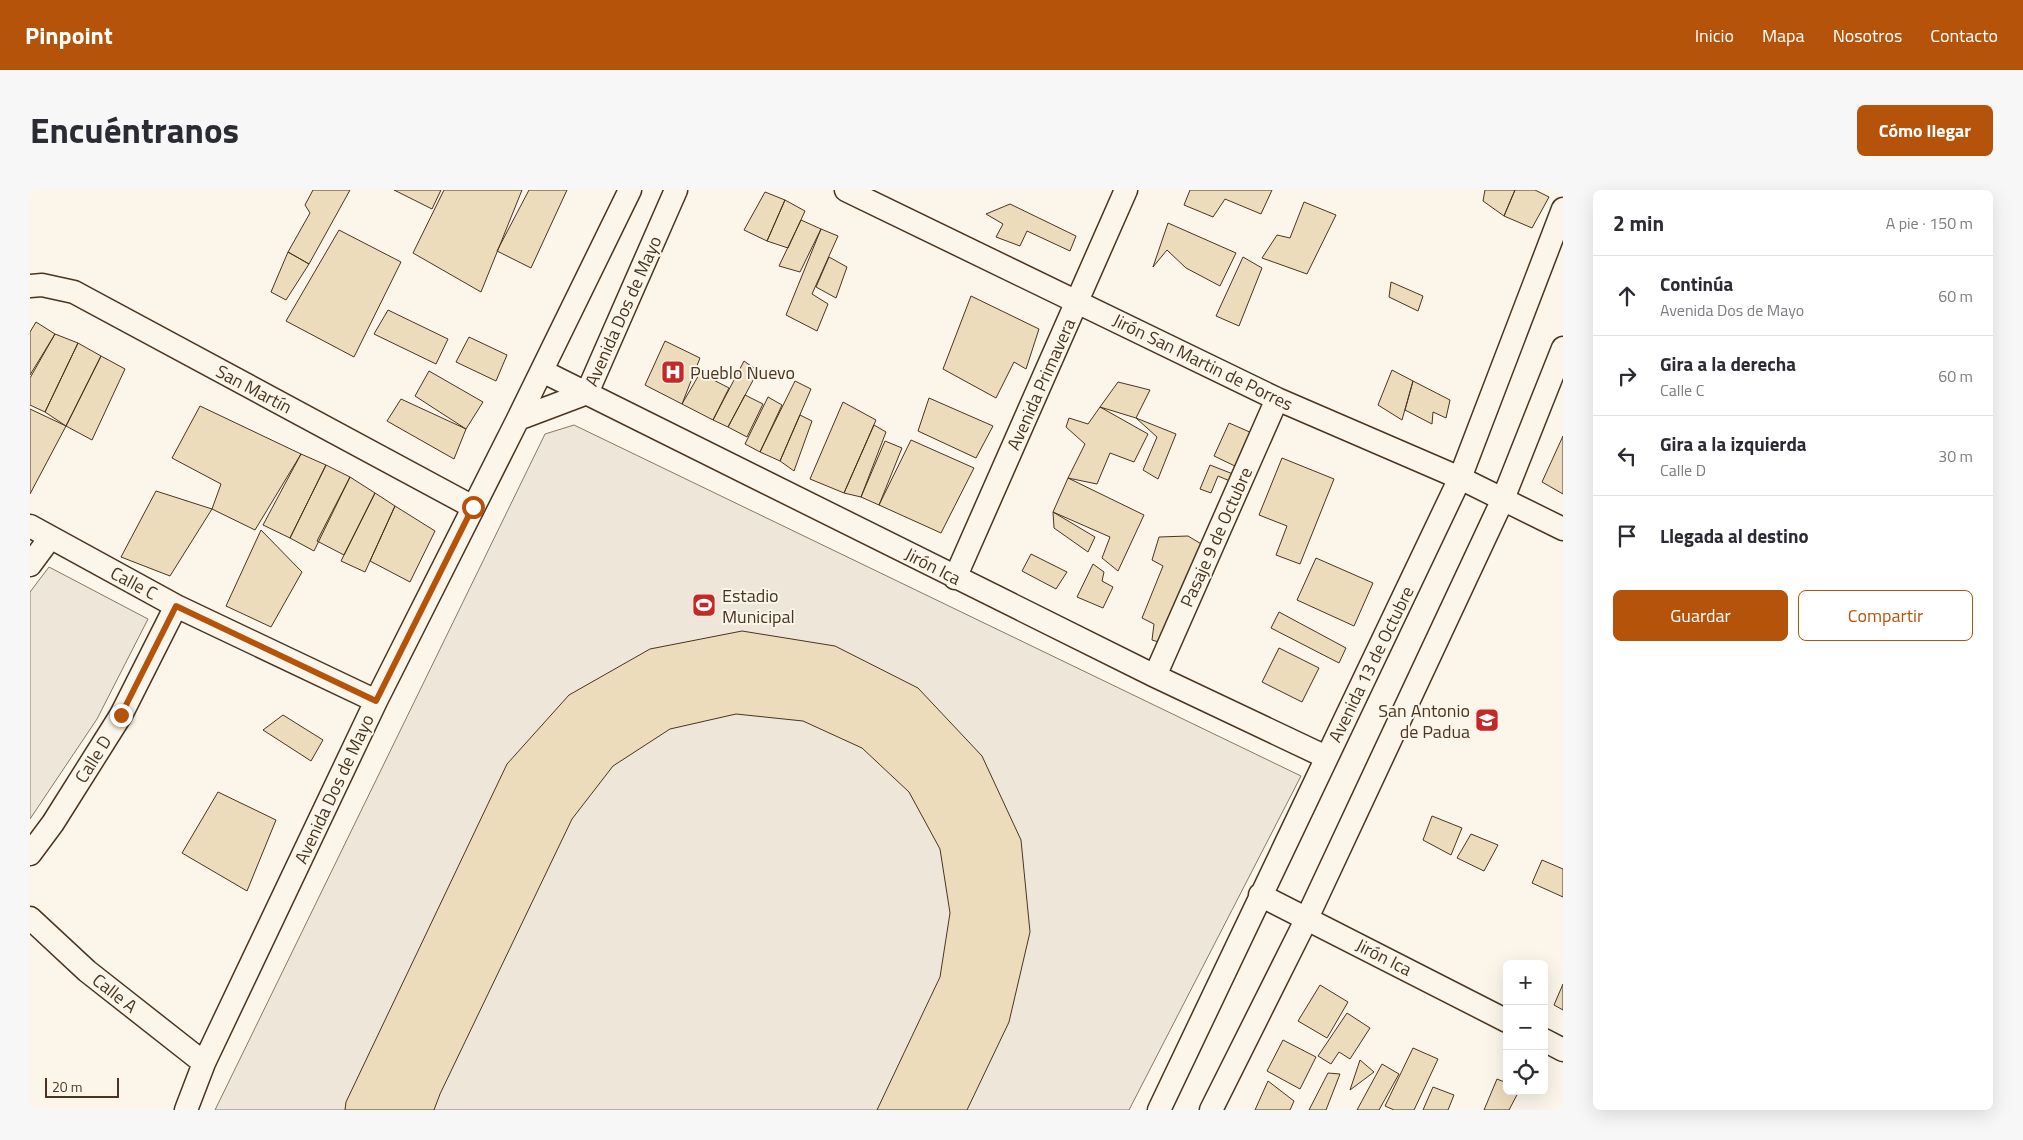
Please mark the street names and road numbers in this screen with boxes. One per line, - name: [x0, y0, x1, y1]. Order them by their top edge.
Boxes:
- street label: Avenida Dos de Mayo: [578, 231, 668, 391]
- street label: Jirón San Martin de Porres: [1108, 307, 1298, 417]
- street label: Avenida Primavera: [1000, 314, 1082, 454]
- street label: San Martín: [211, 358, 297, 420]
- street label: Pasaje 9 de Octubre: [1173, 463, 1259, 611]
- street label: Jirón Ica: [900, 540, 966, 592]
- street label: Calle C: [106, 559, 163, 607]
- street label: Avenida 13 de Octubre: [1321, 581, 1421, 747]
- street label: Avenida Dos de Mayo: [287, 710, 381, 868]
- street label: Calle D: [68, 730, 118, 788]
- street label: Jirón Ica: [1351, 931, 1417, 983]
- street label: Calle A: [87, 967, 144, 1019]

